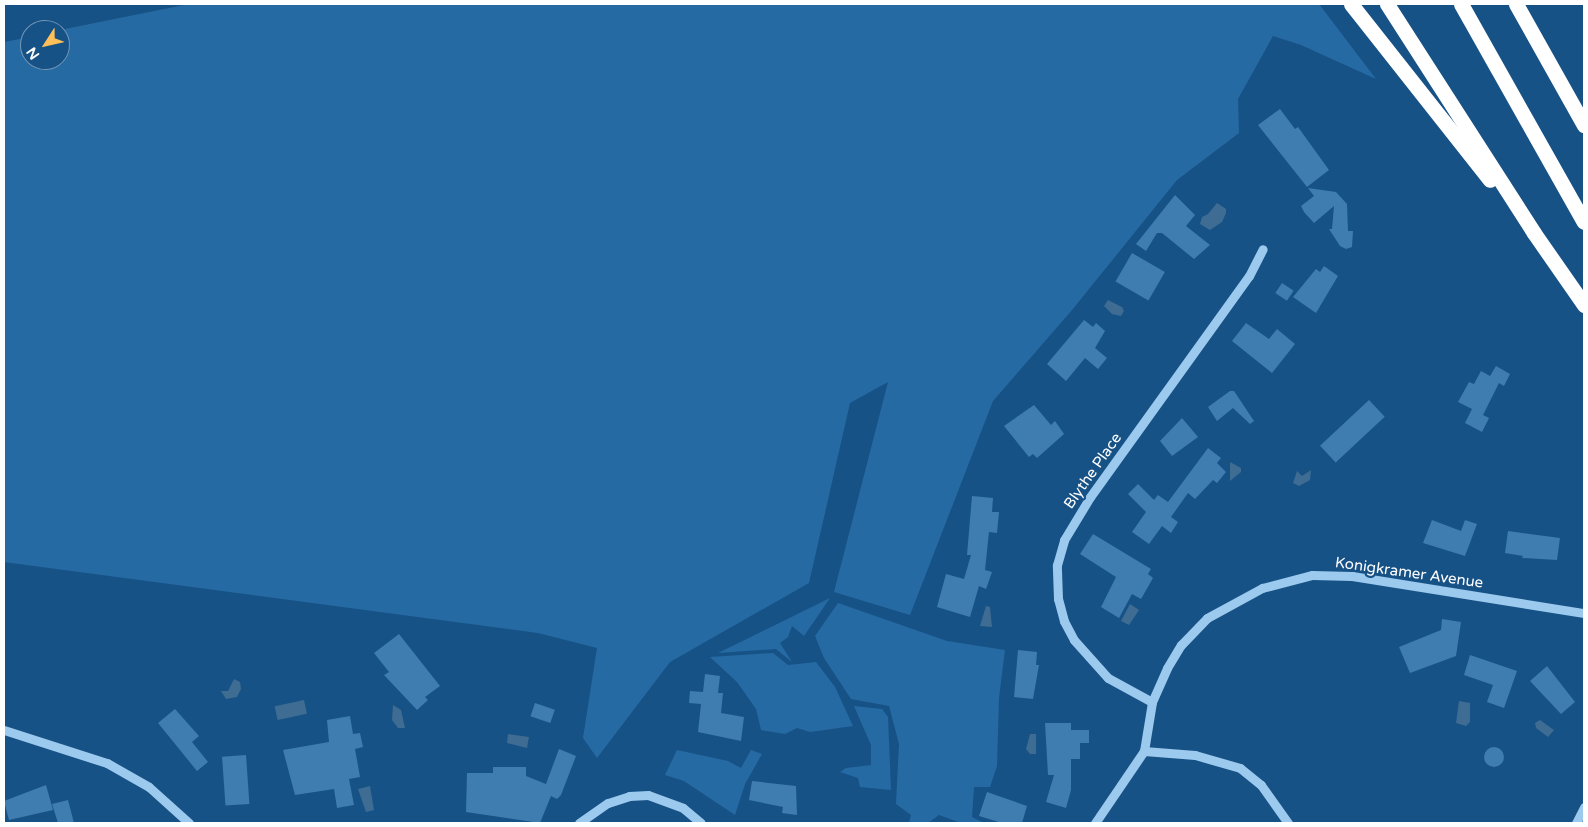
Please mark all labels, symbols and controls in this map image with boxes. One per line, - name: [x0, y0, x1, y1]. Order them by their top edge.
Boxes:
- north arrow: [20, 20, 70, 70]
- text: N: [23, 44, 43, 63]
- street label: Blythe Place: [1060, 430, 1126, 512]
- street label: Konigkramer Avenue: [1334, 554, 1484, 592]

